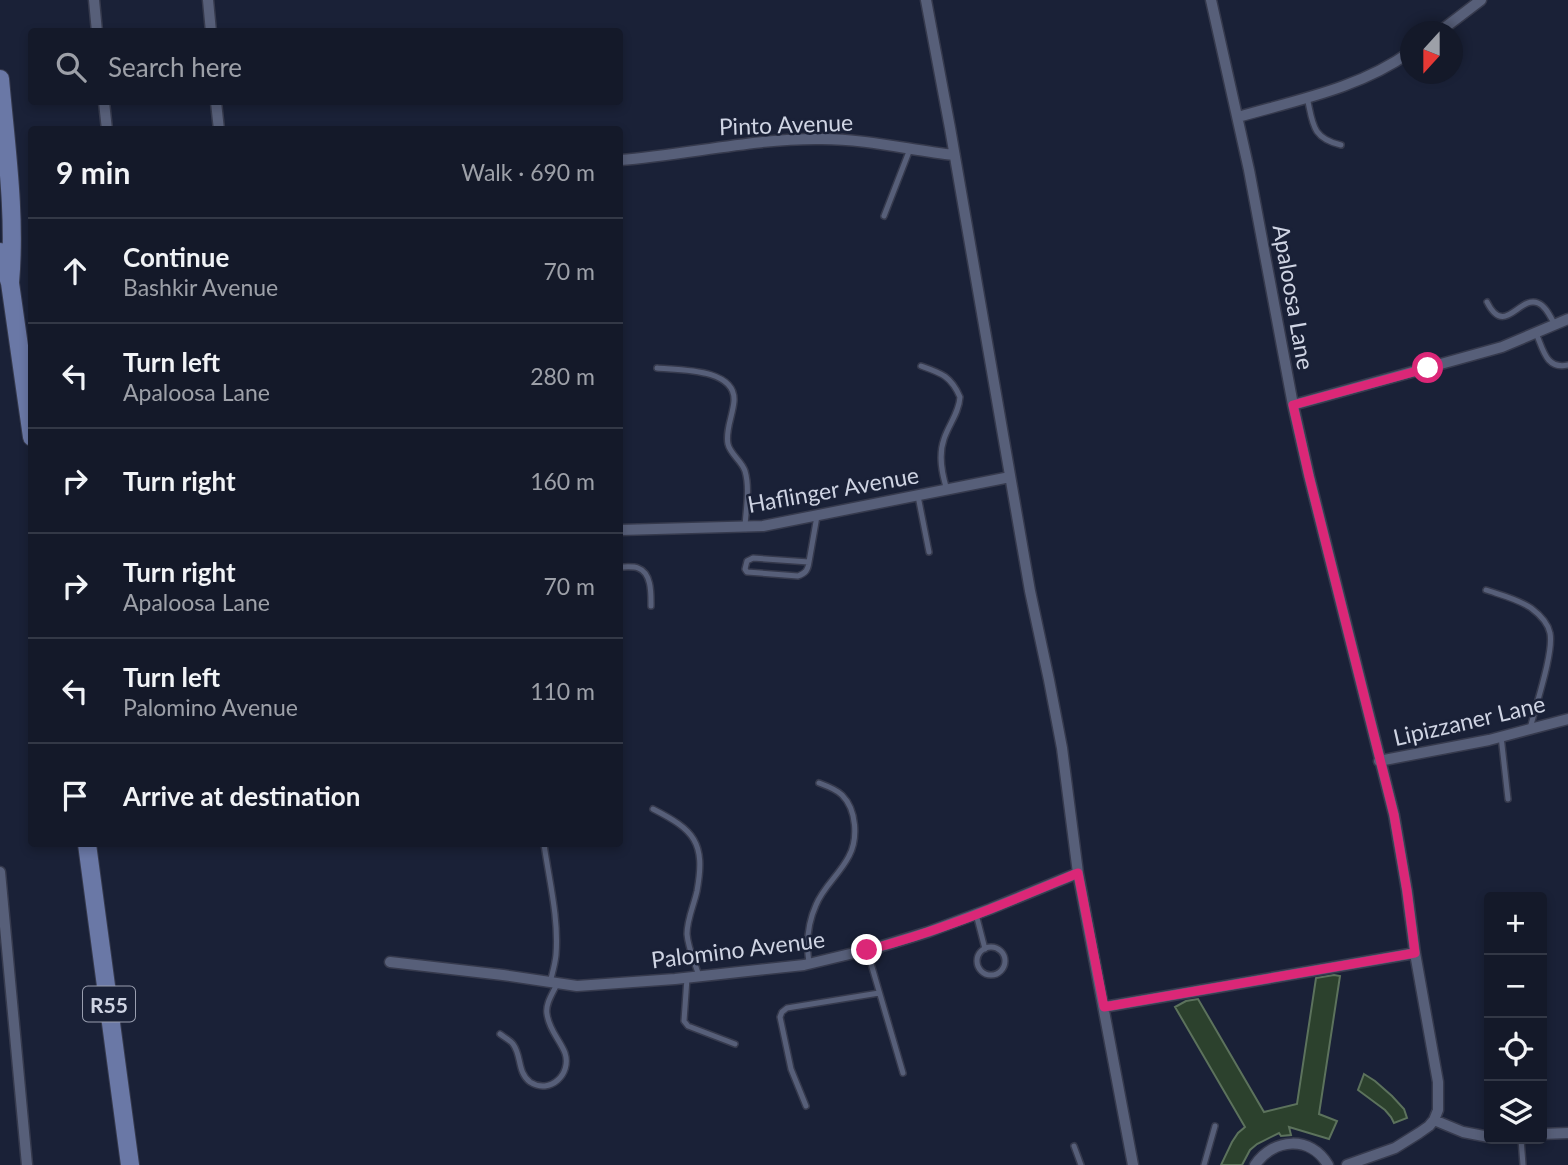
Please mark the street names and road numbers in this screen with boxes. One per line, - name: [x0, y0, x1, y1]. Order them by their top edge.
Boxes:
- street label: Pinto Avenue: [718, 108, 854, 140]
- street label: Apaloosa Lane: [1267, 222, 1321, 372]
- street label: Haflinger Avenue: [745, 460, 921, 518]
- street label: Lipizzaner Lane: [1390, 689, 1548, 751]
- street label: Palomino Avenue: [649, 924, 827, 974]
- road number: R55: [83, 986, 135, 1021]

